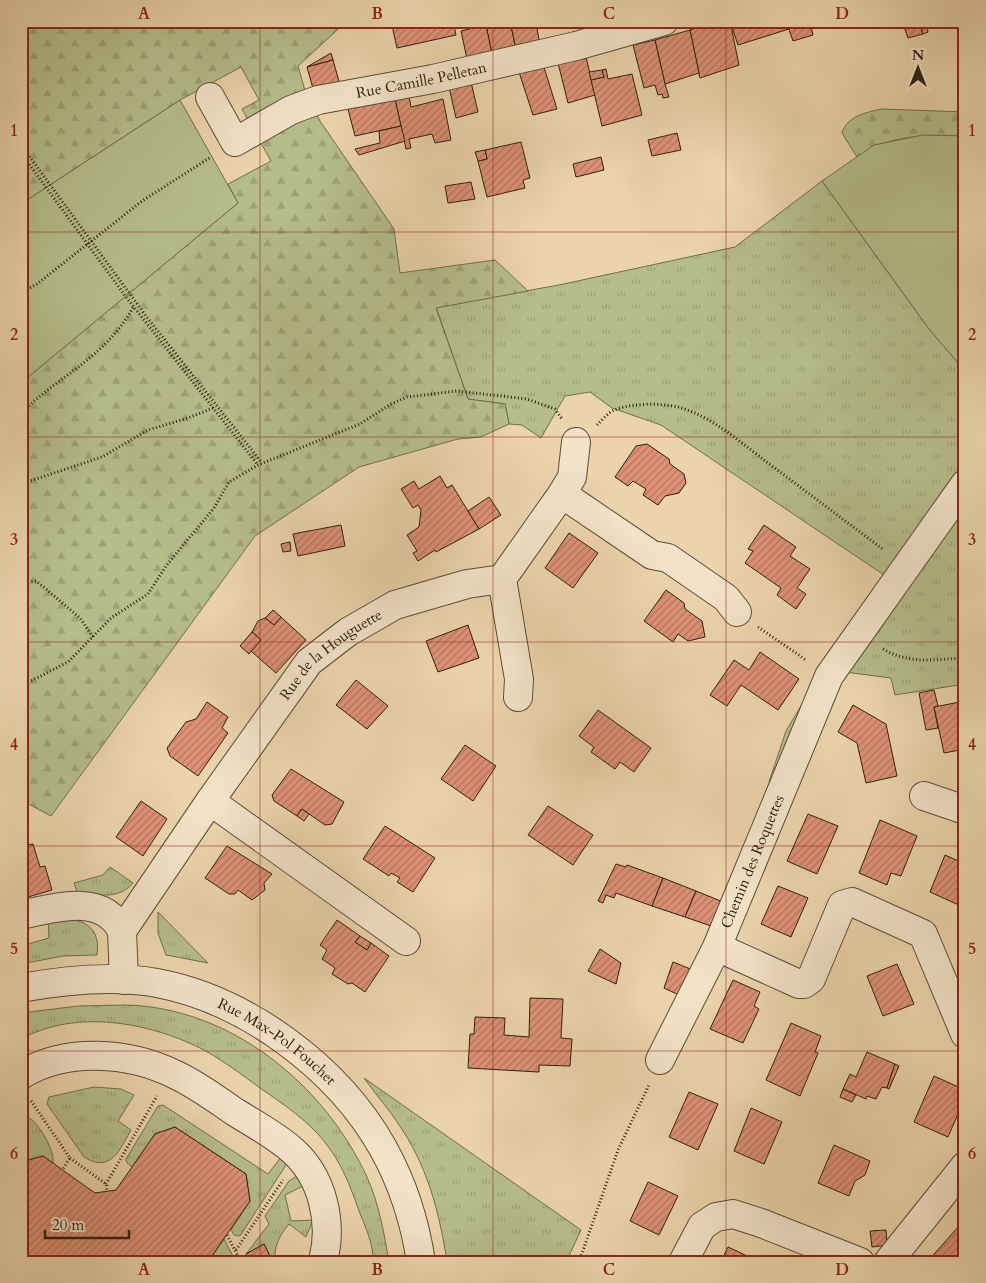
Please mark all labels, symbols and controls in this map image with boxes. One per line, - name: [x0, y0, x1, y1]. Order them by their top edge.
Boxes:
- text: A: [138, 3, 150, 25]
- text: B: [371, 3, 383, 25]
- text: C: [603, 3, 615, 25]
- text: D: [835, 3, 849, 25]
- north arrow: [894, 42, 944, 92]
- text: N: [912, 46, 924, 65]
- street label: Rue Camille Pelletan: [354, 57, 489, 103]
- text: 1: [10, 120, 18, 142]
- text: 1: [968, 120, 976, 142]
- text: 2: [10, 324, 18, 346]
- text: 2: [968, 324, 976, 346]
- text: 3: [10, 529, 18, 551]
- text: 3: [968, 529, 976, 551]
- street label: Rue de la Houguette: [275, 604, 386, 704]
- text: 4: [10, 734, 18, 756]
- text: 4: [968, 734, 976, 756]
- street label: Chemin des Roquettes: [716, 792, 789, 931]
- text: 5: [10, 938, 18, 960]
- text: 5: [968, 938, 976, 960]
- street label: Rue Max-Pol Fouchet: [215, 993, 341, 1090]
- text: 6: [10, 1143, 18, 1165]
- text: 6: [968, 1143, 976, 1165]
- scale bar: [45, 1208, 129, 1240]
- text: 20 m: [52, 1215, 84, 1235]
- text: A: [138, 1259, 150, 1281]
- text: B: [371, 1259, 383, 1281]
- text: C: [603, 1259, 615, 1281]
- text: D: [835, 1259, 849, 1281]

